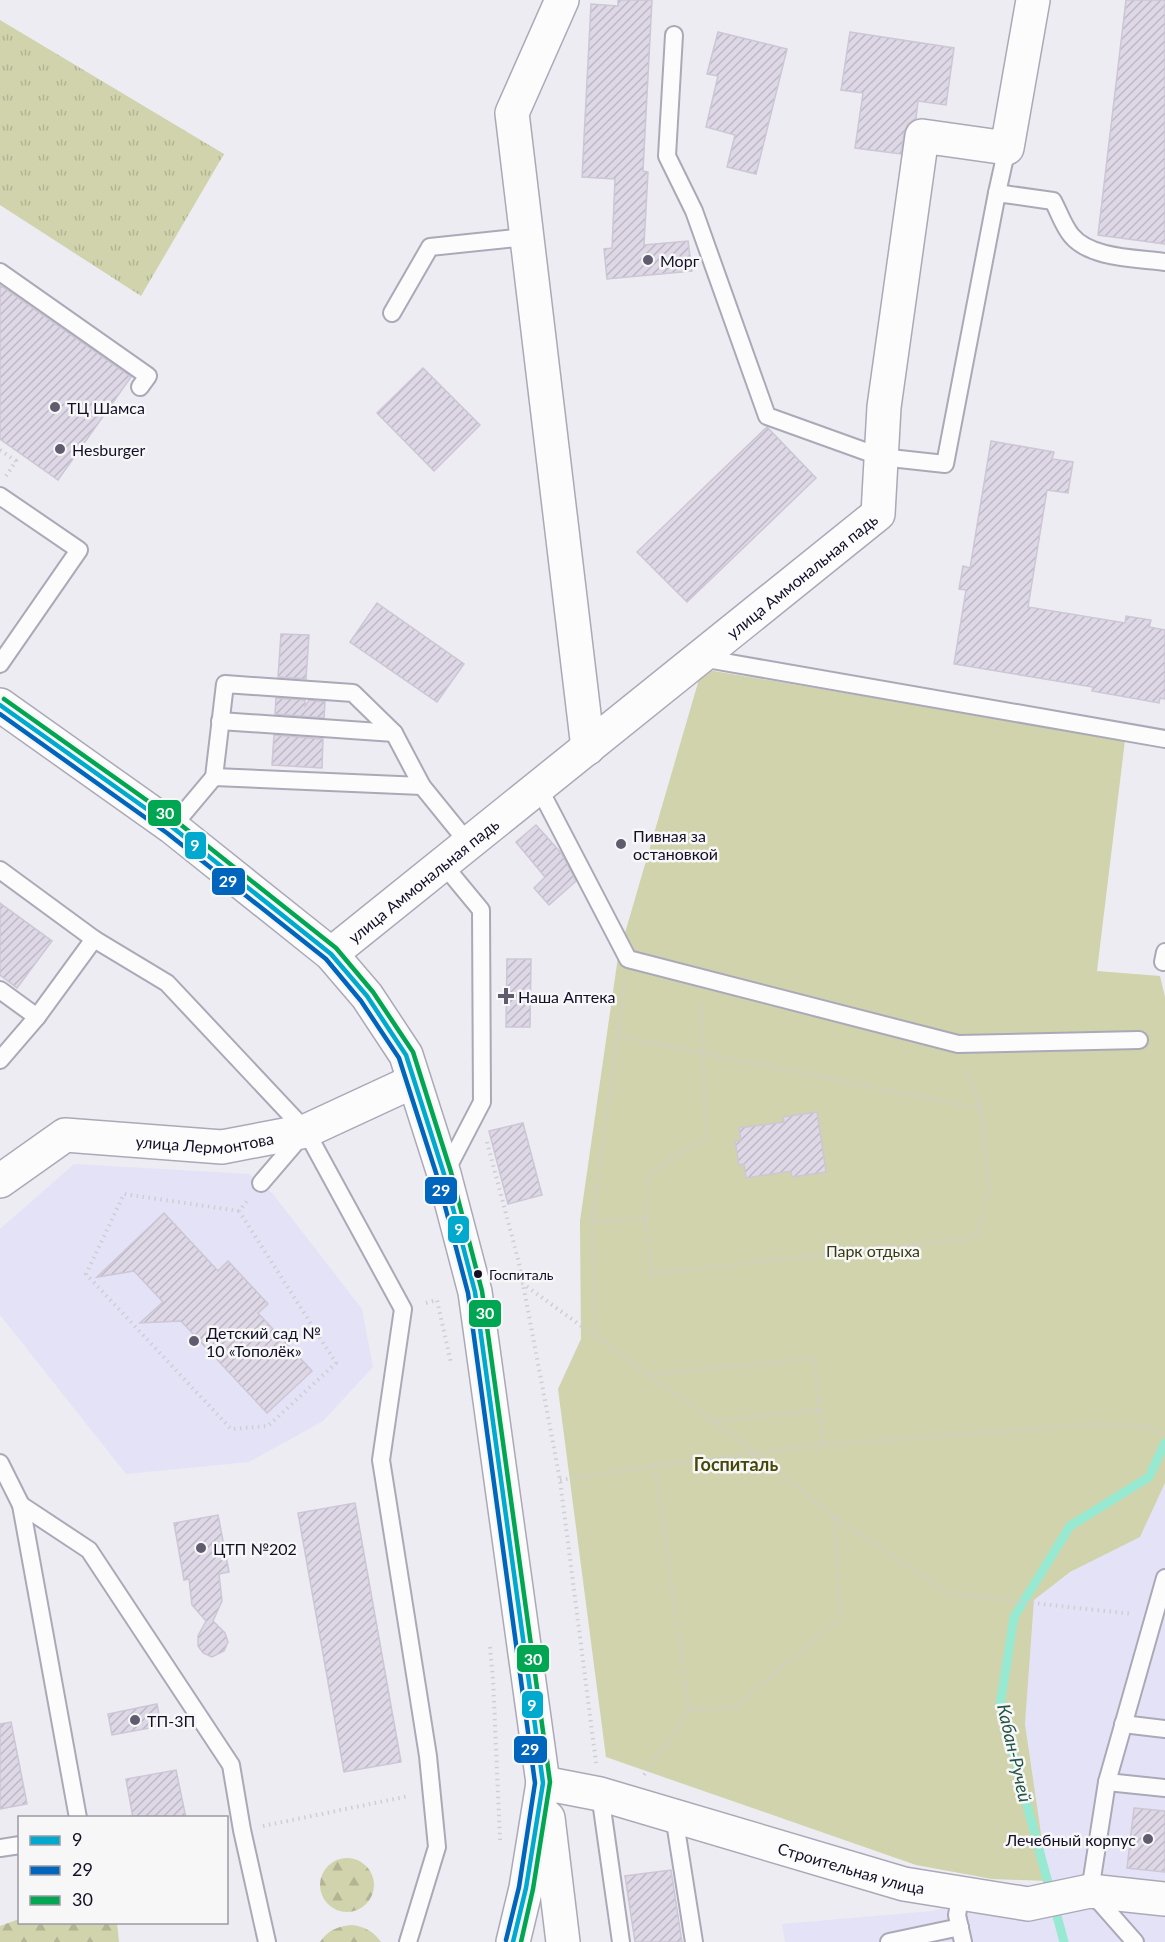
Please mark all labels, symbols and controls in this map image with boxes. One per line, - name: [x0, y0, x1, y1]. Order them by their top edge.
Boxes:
- place label: Морг: [660, 251, 700, 270]
- marker: Морг: [641, 253, 655, 267]
- place label: ТЦ Шамса: [67, 398, 145, 417]
- marker: ТЦ Шамса: [48, 400, 62, 414]
- place label: Hesburger: [72, 440, 146, 459]
- marker: Hesburger: [53, 442, 67, 456]
- street label: улица Аммональная падь: [723, 509, 881, 642]
- line badge: 30: [147, 799, 182, 827]
- text: 30: [156, 803, 174, 822]
- street label: улица Аммональная падь: [344, 814, 502, 946]
- place label: Пивная за остановкой: [633, 826, 718, 863]
- line badge: 9: [184, 831, 207, 860]
- text: 9: [190, 835, 200, 854]
- marker: Пивная за остановкой: [614, 837, 628, 851]
- line badge: 29: [211, 867, 246, 896]
- text: 29: [219, 871, 237, 890]
- place label: Наша Аптека: [518, 987, 615, 1006]
- marker: Наша Аптека: [499, 989, 513, 1003]
- street label: улица Лермонтова: [135, 1128, 275, 1157]
- line badge: 29: [424, 1176, 458, 1205]
- text: 29: [432, 1180, 450, 1199]
- line badge: 9: [447, 1215, 470, 1244]
- text: 9: [454, 1219, 464, 1238]
- park label: Парк отдыха: [826, 1241, 920, 1260]
- place label: Госпиталь: [489, 1266, 554, 1283]
- marker: Госпиталь: [472, 1268, 484, 1280]
- line badge: 30: [468, 1299, 502, 1328]
- text: 30: [476, 1303, 494, 1322]
- place label: Детский сад № 10 «Тополёк»: [206, 1323, 321, 1360]
- marker: Детский сад № 10 «Тополёк»: [187, 1334, 201, 1348]
- district label: Госпиталь: [694, 1453, 778, 1475]
- place label: ЦТП №202: [213, 1539, 297, 1558]
- marker: ЦТП №202: [194, 1541, 208, 1555]
- line badge: 30: [516, 1644, 550, 1673]
- text: 30: [524, 1649, 542, 1668]
- line badge: 9: [521, 1690, 544, 1719]
- text: 9: [527, 1695, 537, 1714]
- water label: Кабан-Ручей: [993, 1702, 1037, 1804]
- place label: ТП-3П: [147, 1711, 195, 1730]
- marker: ТП-3П: [128, 1713, 142, 1727]
- line badge: 29: [513, 1735, 548, 1764]
- text: 29: [521, 1739, 539, 1758]
- legend: [18, 1816, 228, 1924]
- text: 9: [72, 1828, 82, 1850]
- place label: Лечебный корпус: [1005, 1830, 1136, 1849]
- marker: Лечебный корпус: [1141, 1832, 1155, 1846]
- street label: Строительная улица: [776, 1838, 926, 1897]
- text: 29: [72, 1858, 93, 1880]
- text: 30: [72, 1888, 93, 1910]

